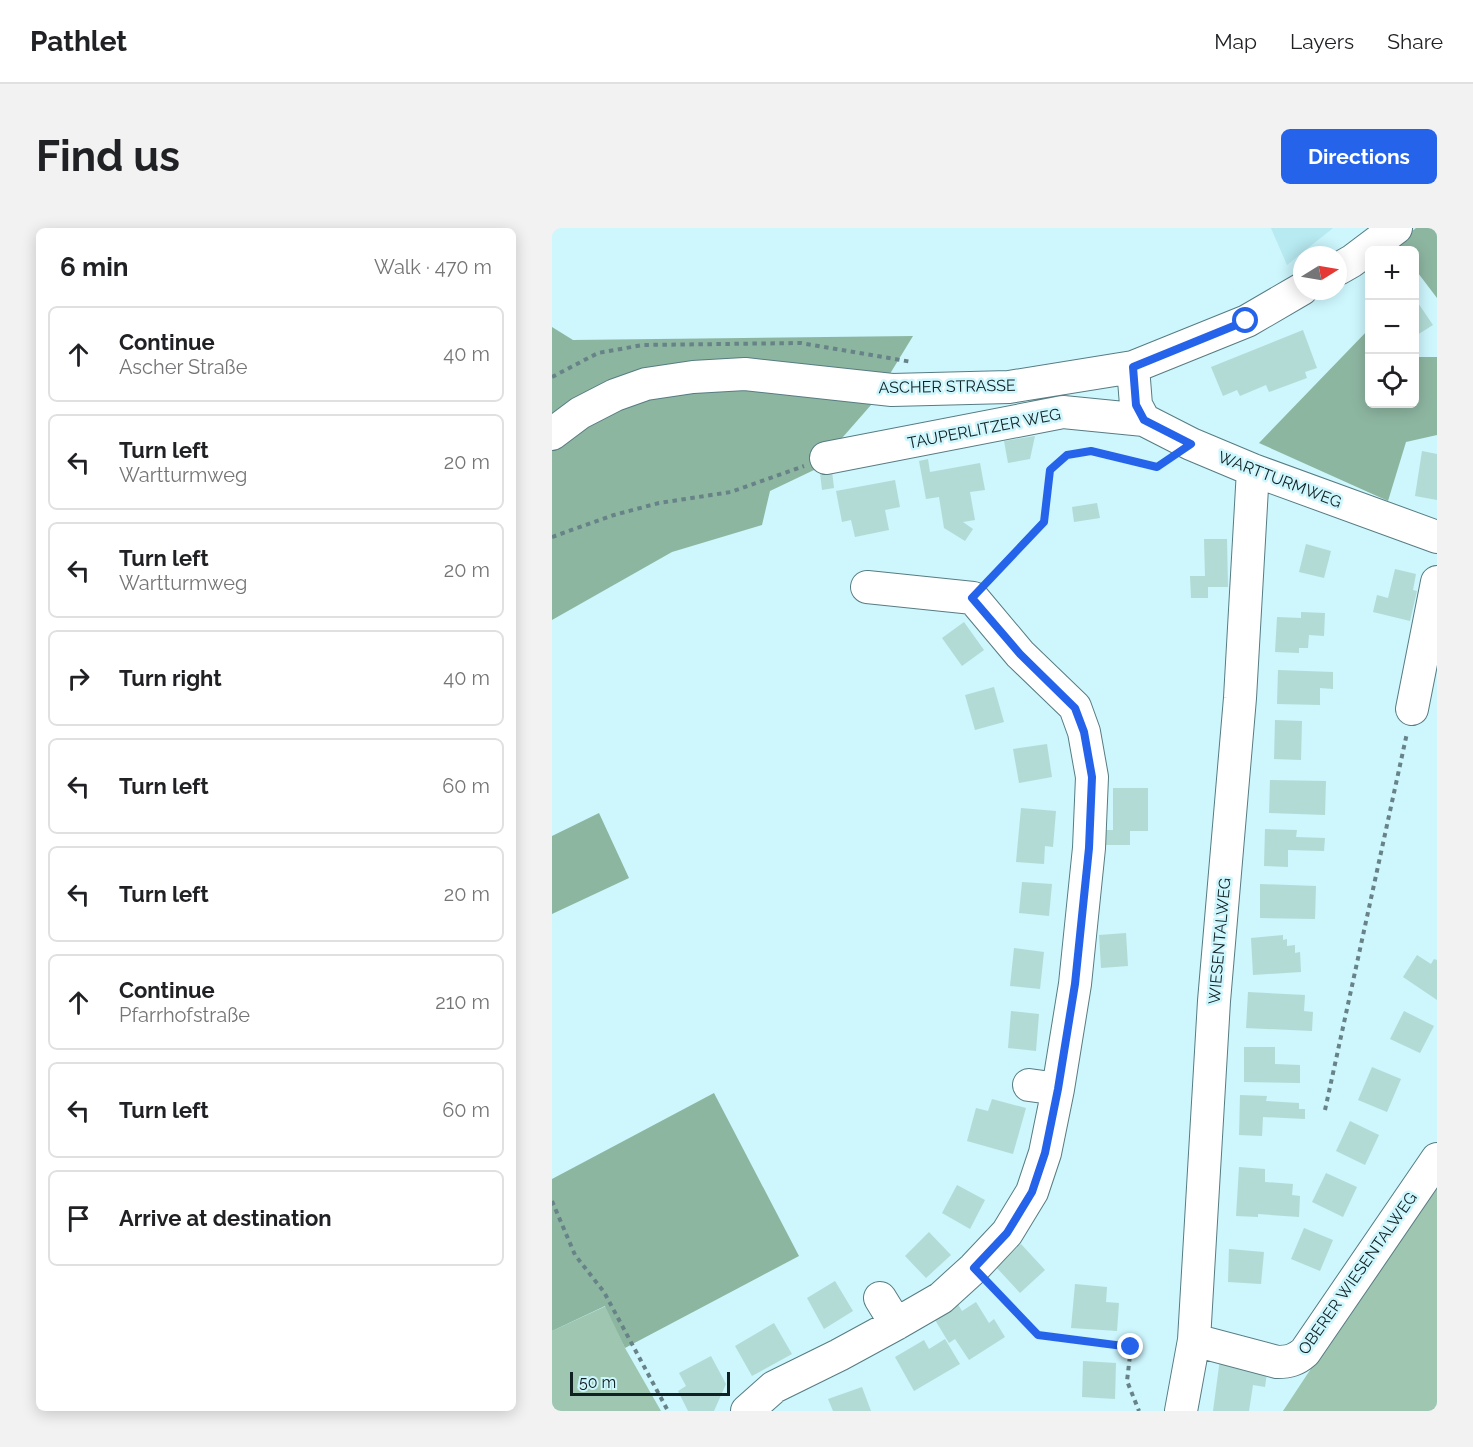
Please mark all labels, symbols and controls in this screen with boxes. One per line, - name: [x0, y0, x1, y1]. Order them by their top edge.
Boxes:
- text: Pathlet: [30, 25, 127, 58]
- text: Map: [1214, 29, 1257, 54]
- text: Layers: [1290, 29, 1354, 54]
- text: Share: [1387, 29, 1443, 54]
- button: Directions: [1281, 129, 1437, 184]
- text: Find us: [36, 132, 180, 181]
- north arrow: [1293, 246, 1347, 300]
- map controls: [1365, 246, 1419, 408]
- button: +: [1365, 246, 1419, 300]
- text: 6 min: [60, 252, 129, 282]
- text: Walk · 470 m: [374, 255, 492, 279]
- button: −: [1365, 300, 1419, 354]
- route start: [1232, 307, 1258, 333]
- text: Continue: [119, 329, 215, 355]
- icon: ahead: [62, 338, 95, 371]
- text: 40 m: [443, 342, 490, 366]
- button: locate: [1365, 354, 1419, 408]
- text: Ascher Straße: [119, 355, 247, 379]
- street label: ASCHER STRASSE: [878, 376, 1016, 397]
- street label: TAUPERLITZER WEG: [906, 404, 1062, 453]
- text: Turn left: [119, 437, 209, 463]
- icon: left: [62, 446, 95, 479]
- street label: WARTTURMWEG: [1215, 447, 1344, 512]
- text: 20 m: [444, 450, 490, 474]
- text: Wartturmweg: [119, 463, 247, 487]
- text: Turn left: [119, 545, 209, 571]
- icon: left: [62, 554, 95, 587]
- text: 20 m: [444, 558, 490, 582]
- text: Wartturmweg: [119, 571, 247, 595]
- icon: right: [62, 662, 95, 695]
- text: Turn right: [119, 665, 222, 691]
- text: 40 m: [443, 666, 490, 690]
- icon: left: [62, 770, 95, 803]
- text: Turn left: [119, 773, 209, 799]
- text: 60 m: [442, 774, 490, 798]
- street label: WIESENTALWEG: [1204, 877, 1234, 1005]
- icon: left: [62, 878, 95, 911]
- text: Turn left: [119, 881, 209, 907]
- text: 20 m: [444, 882, 490, 906]
- text: Continue: [119, 977, 215, 1003]
- icon: ahead: [62, 986, 95, 1019]
- text: 210 m: [435, 990, 490, 1014]
- text: Pfarrhofstraße: [119, 1003, 250, 1027]
- icon: left: [62, 1094, 95, 1127]
- text: Turn left: [119, 1097, 209, 1123]
- text: 60 m: [442, 1098, 490, 1122]
- street label: OBERER WIESENTALWEG: [1294, 1189, 1421, 1358]
- icon: arrive: [62, 1202, 95, 1235]
- text: Arrive at destination: [119, 1205, 332, 1231]
- route end: [1117, 1333, 1143, 1359]
- scale bar: [570, 1369, 730, 1396]
- text: 50 m: [579, 1373, 616, 1392]

